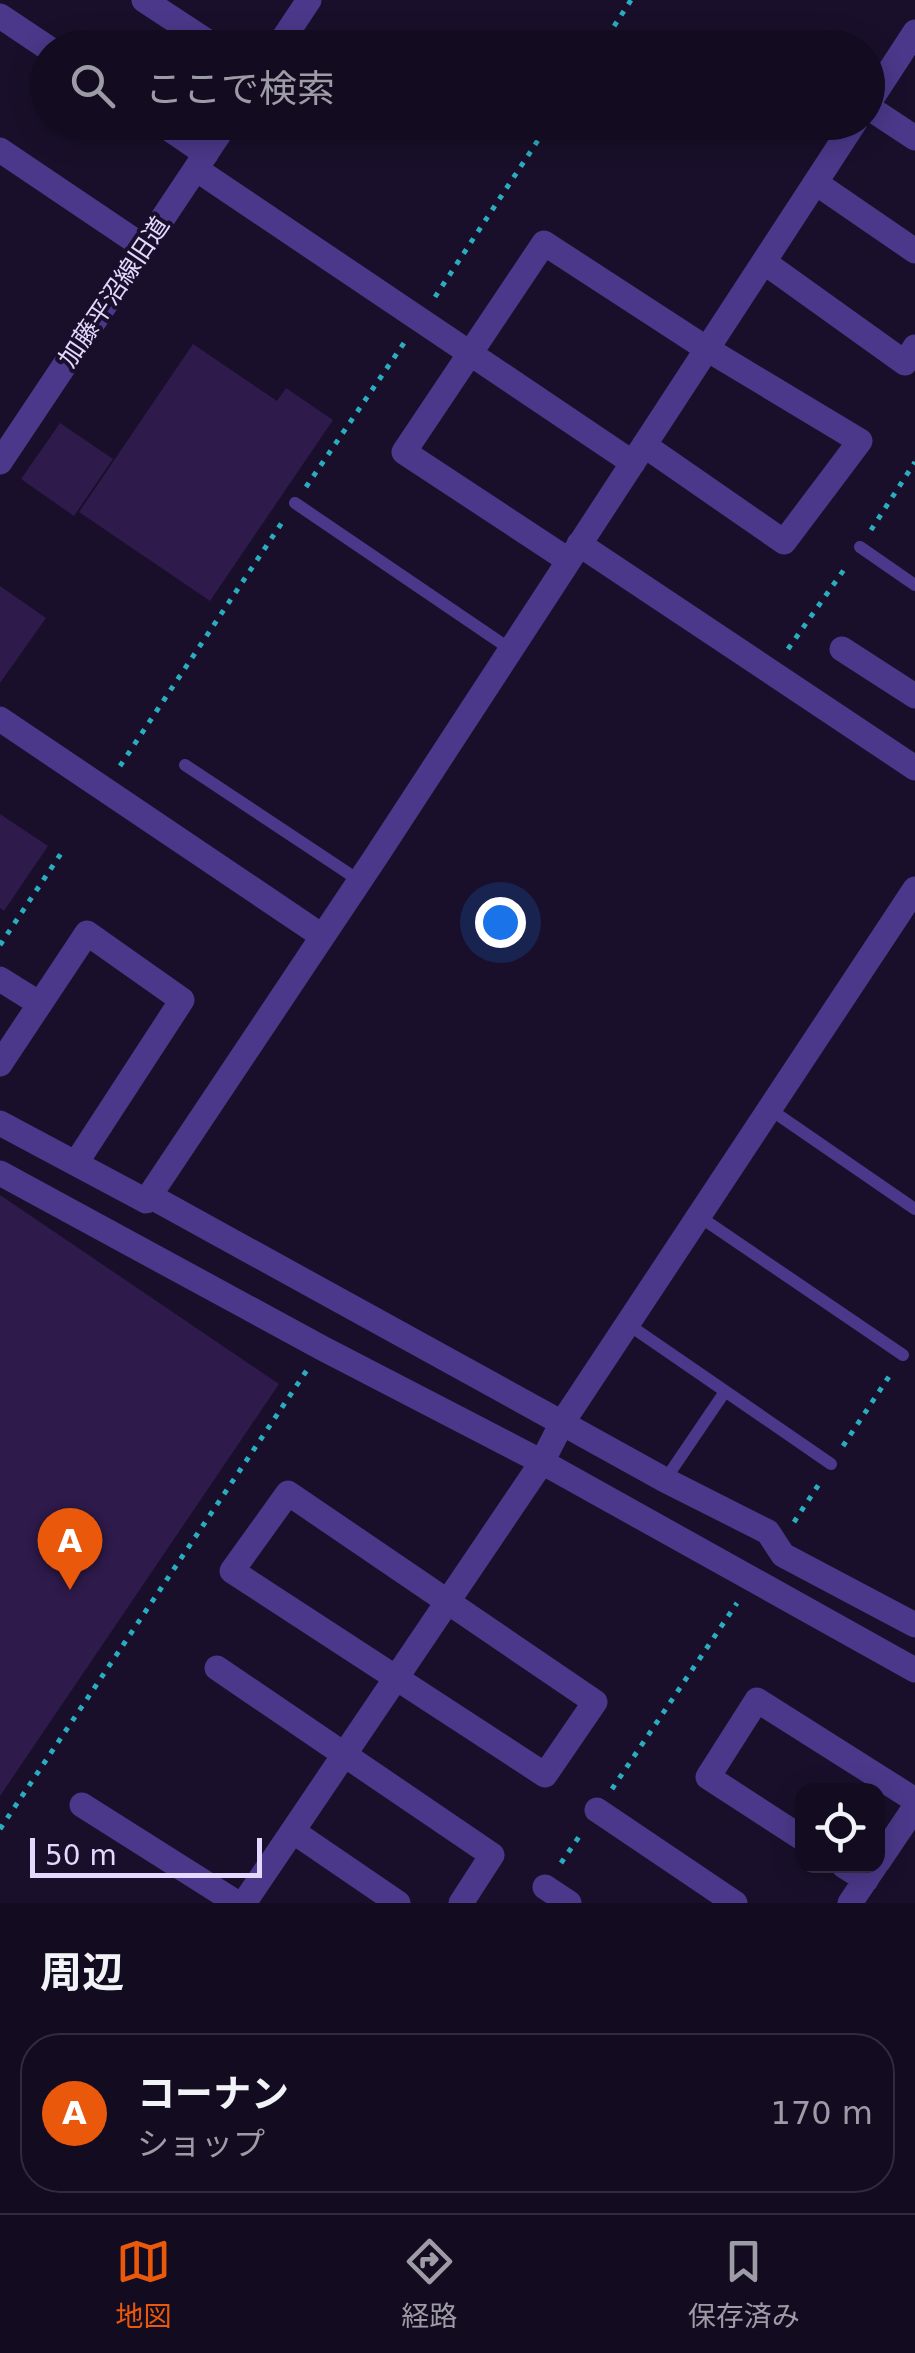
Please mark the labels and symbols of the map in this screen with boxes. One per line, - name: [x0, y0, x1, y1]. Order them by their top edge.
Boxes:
- street label: 加藤平沼線旧道: [53, 211, 175, 373]
- your location: [475, 897, 526, 948]
- pin: A: [38, 1508, 102, 1590]
- scale bar: [30, 1833, 262, 1878]

